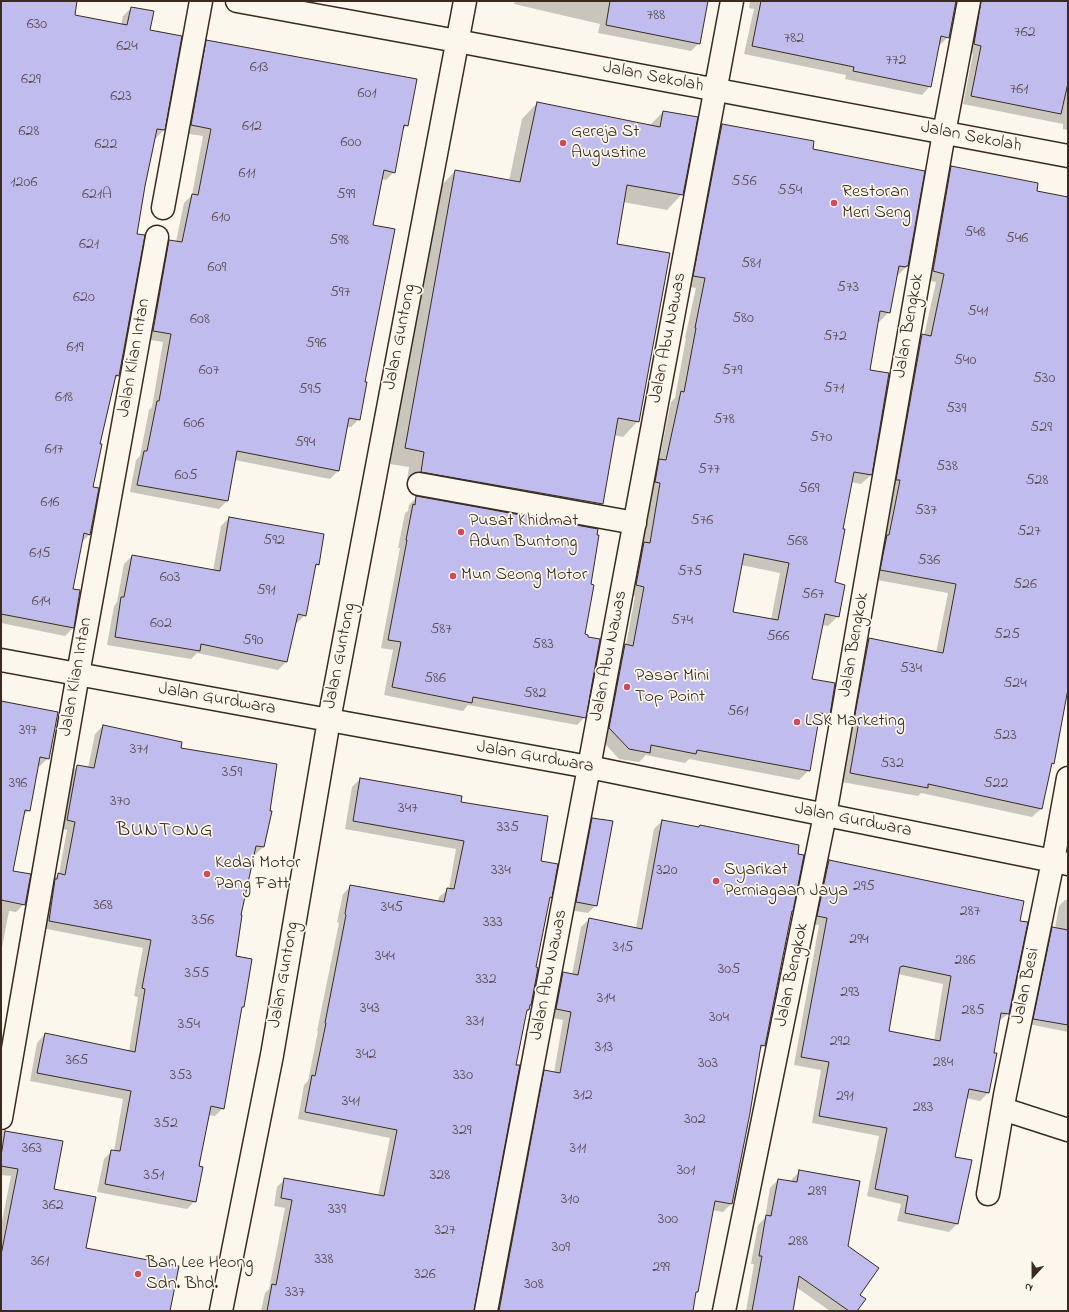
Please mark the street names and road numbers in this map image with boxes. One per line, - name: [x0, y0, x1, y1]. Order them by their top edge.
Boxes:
- street label: Jalan Sekolah: [601, 58, 705, 98]
- street label: Jalan Sekolah: [919, 118, 1023, 158]
- street label: Jalan Abu Nawas: [646, 271, 692, 405]
- street label: Jalan Bengkok: [890, 272, 930, 380]
- street label: Jalan Guntong: [380, 282, 422, 392]
- street label: Jalan Klian Intan: [114, 297, 156, 419]
- street label: Jalan Abu Nawas: [587, 589, 633, 723]
- street label: Jalan Bengkok: [835, 591, 875, 699]
- street label: Jalan Guntong: [320, 601, 362, 711]
- street label: Jalan Klian Intan: [56, 616, 98, 738]
- street label: Jalan Gurdwara: [157, 679, 277, 721]
- street label: Jalan Gurdwara: [475, 737, 595, 779]
- street label: Jalan Gurdwara: [793, 799, 913, 843]
- street label: Jalan Abu Nawas: [527, 908, 573, 1042]
- street label: Jalan Guntong: [265, 920, 305, 1030]
- street label: Jalan Bengkok: [771, 921, 815, 1029]
- street label: Jalan Besi: [1008, 946, 1046, 1026]

